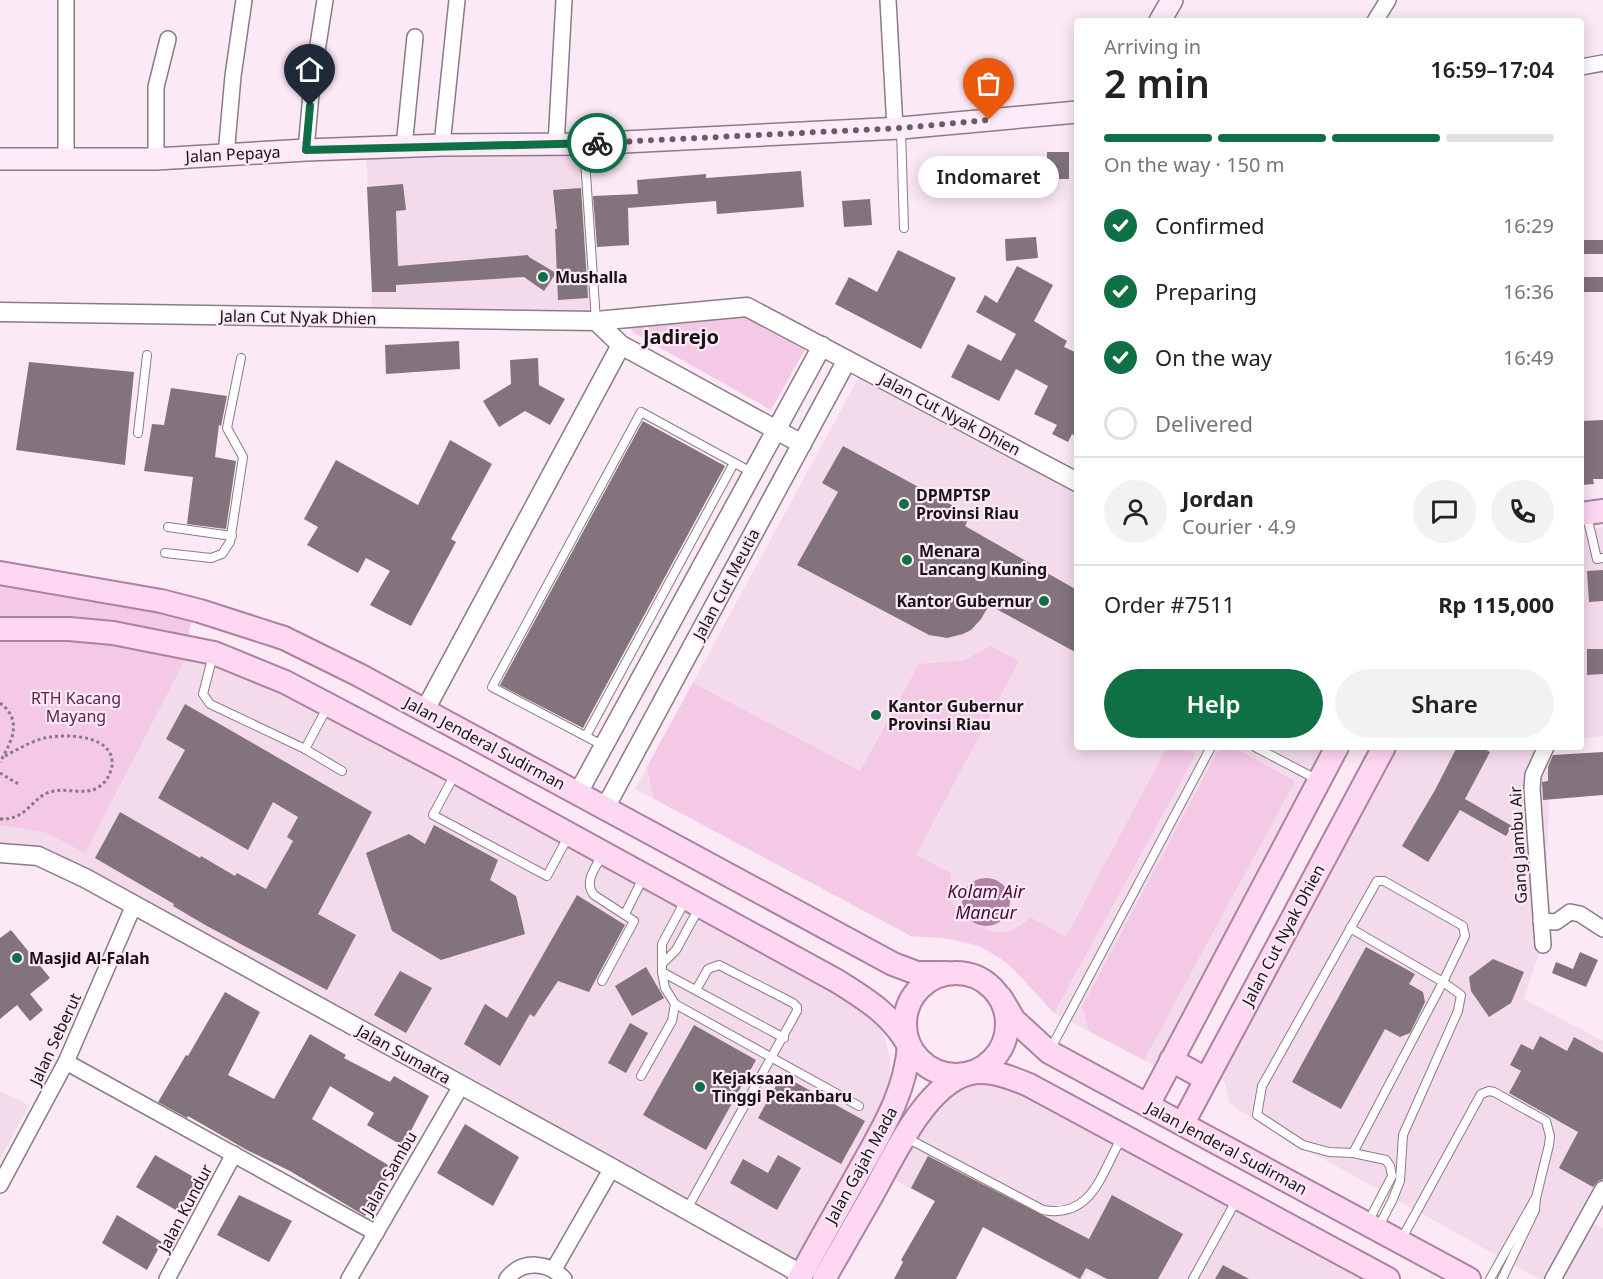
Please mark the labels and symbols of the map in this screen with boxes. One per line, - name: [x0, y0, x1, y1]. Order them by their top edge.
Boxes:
- pin: [284, 44, 335, 106]
- pin: [963, 58, 1014, 120]
- courier: [567, 113, 627, 173]
- street label: Jalan Pepaya: [183, 141, 281, 168]
- callout: Indomaret: [918, 156, 1060, 198]
- place label: Mushalla: [555, 266, 628, 288]
- marker: Mushalla: [536, 270, 550, 284]
- street label: Jalan Cut Nyak Dhien: [217, 305, 377, 329]
- district label: Jadirejo: [641, 323, 719, 350]
- street label: Jalan Cut Nyak Dhien: [874, 366, 1024, 461]
- place label: DPMPTSP Provinsi Riau: [916, 484, 1019, 524]
- marker: DPMPTSP Provinsi Riau: [897, 497, 911, 511]
- street label: Jalan Cut Meutia: [687, 525, 765, 645]
- place label: Menara Lancang Kuning: [919, 540, 1047, 580]
- marker: Menara Lancang Kuning: [900, 553, 914, 567]
- place label: Kantor Gubernur: [896, 590, 1032, 612]
- marker: Kantor Gubernur: [1037, 594, 1051, 608]
- park label: RTH Kacang Mayang: [31, 687, 121, 727]
- street label: Jalan Jenderal Sudirman: [399, 690, 569, 795]
- place label: Kantor Gubernur Provinsi Riau: [888, 695, 1024, 735]
- marker: Kantor Gubernur Provinsi Riau: [869, 708, 883, 722]
- street label: Gang Jambu Air: [1504, 785, 1532, 904]
- street label: Jalan Cut Nyak Dhien: [1235, 861, 1330, 1011]
- water label: Kolam Air Mancur: [947, 879, 1026, 924]
- place label: Masjid Al-Falah: [29, 947, 150, 969]
- marker: Masjid Al-Falah: [10, 951, 24, 965]
- street label: Jalan Seberut: [23, 989, 86, 1091]
- street label: Jalan Sumatra: [351, 1018, 455, 1089]
- place label: Kejaksaan Tinggi Pekanbaru: [712, 1067, 852, 1107]
- marker: Kejaksaan Tinggi Pekanbaru: [693, 1080, 707, 1094]
- street label: Jalan Jenderal Sudirman: [1141, 1095, 1311, 1200]
- street label: Jalan Gajah Mada: [819, 1103, 902, 1229]
- street label: Jalan Sambu: [355, 1127, 422, 1220]
- street label: Jalan Kundur: [152, 1160, 218, 1258]

